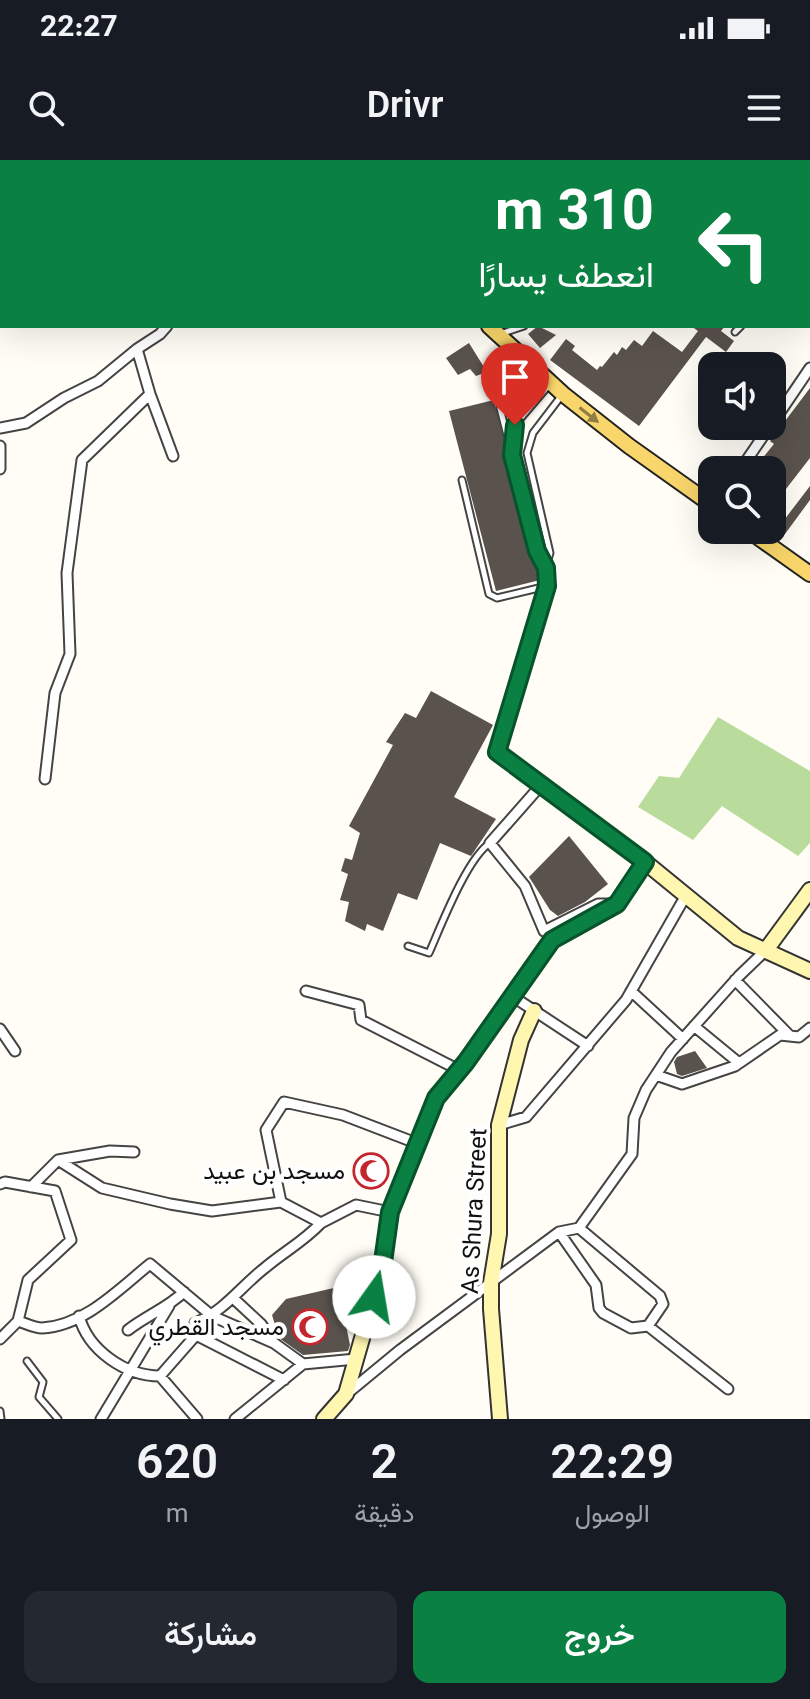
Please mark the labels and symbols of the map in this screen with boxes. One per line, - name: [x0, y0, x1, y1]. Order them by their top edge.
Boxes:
- pin: [481, 343, 549, 425]
- one-way arrow: [579, 406, 599, 422]
- street label: As Shura Street: [453, 1127, 499, 1295]
- mosque icon: مسجد بن عبيد: [352, 1152, 390, 1190]
- place label: مسجد بن عبيد: [203, 1154, 345, 1192]
- position arrow: [332, 1255, 416, 1339]
- mosque icon: مسجد القطري: [291, 1308, 329, 1346]
- place label: مسجد القطري: [149, 1310, 284, 1348]

